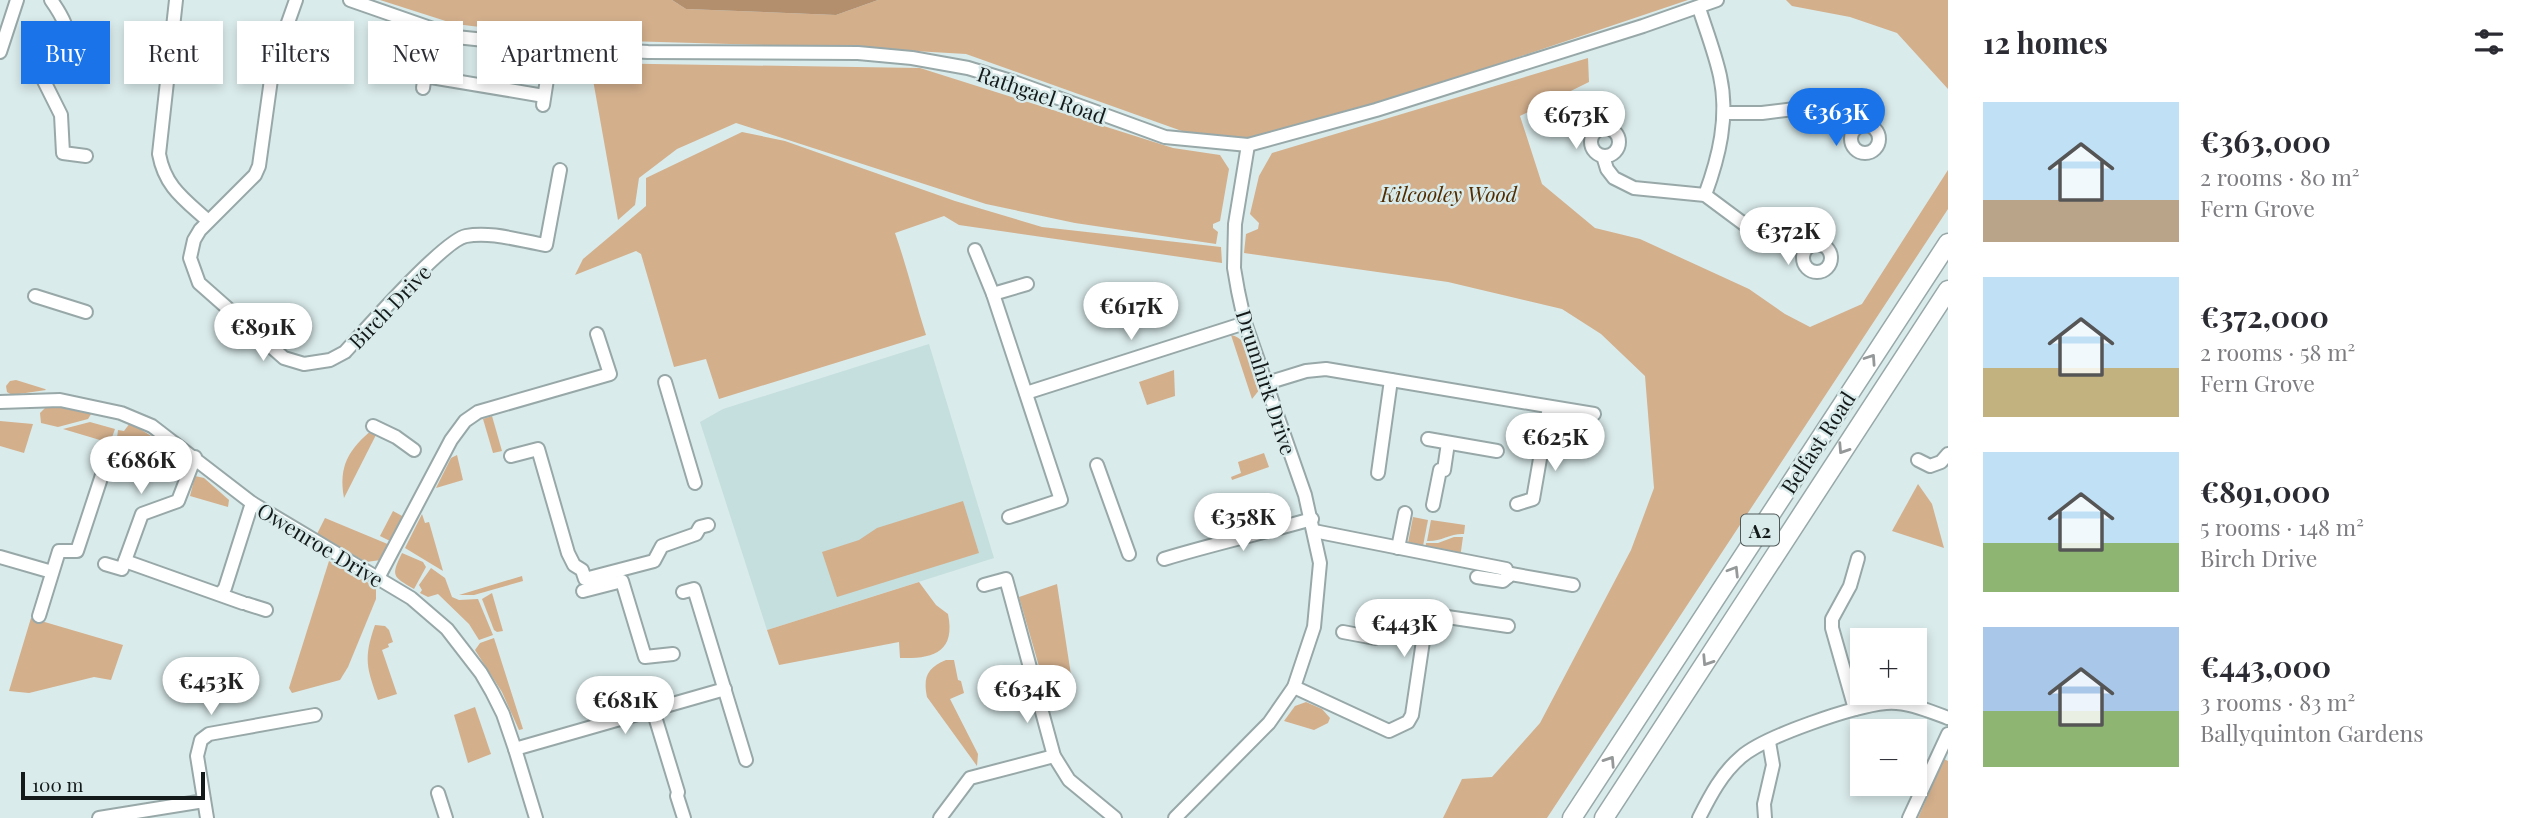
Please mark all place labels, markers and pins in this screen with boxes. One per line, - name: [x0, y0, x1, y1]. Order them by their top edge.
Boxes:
- pin: €363K: [1787, 88, 1885, 148]
- pin: €673K: [1527, 92, 1625, 151]
- pin: €372K: [1739, 208, 1837, 267]
- pin: €617K: [1082, 282, 1180, 342]
- pin: €891K: [214, 304, 312, 363]
- pin: €625K: [1506, 414, 1604, 473]
- pin: €686K: [92, 436, 190, 496]
- pin: €358K: [1194, 494, 1292, 553]
- pin: €443K: [1355, 600, 1453, 659]
- pin: €453K: [162, 658, 260, 717]
- pin: €634K: [978, 666, 1076, 725]
- pin: €681K: [576, 676, 674, 736]

